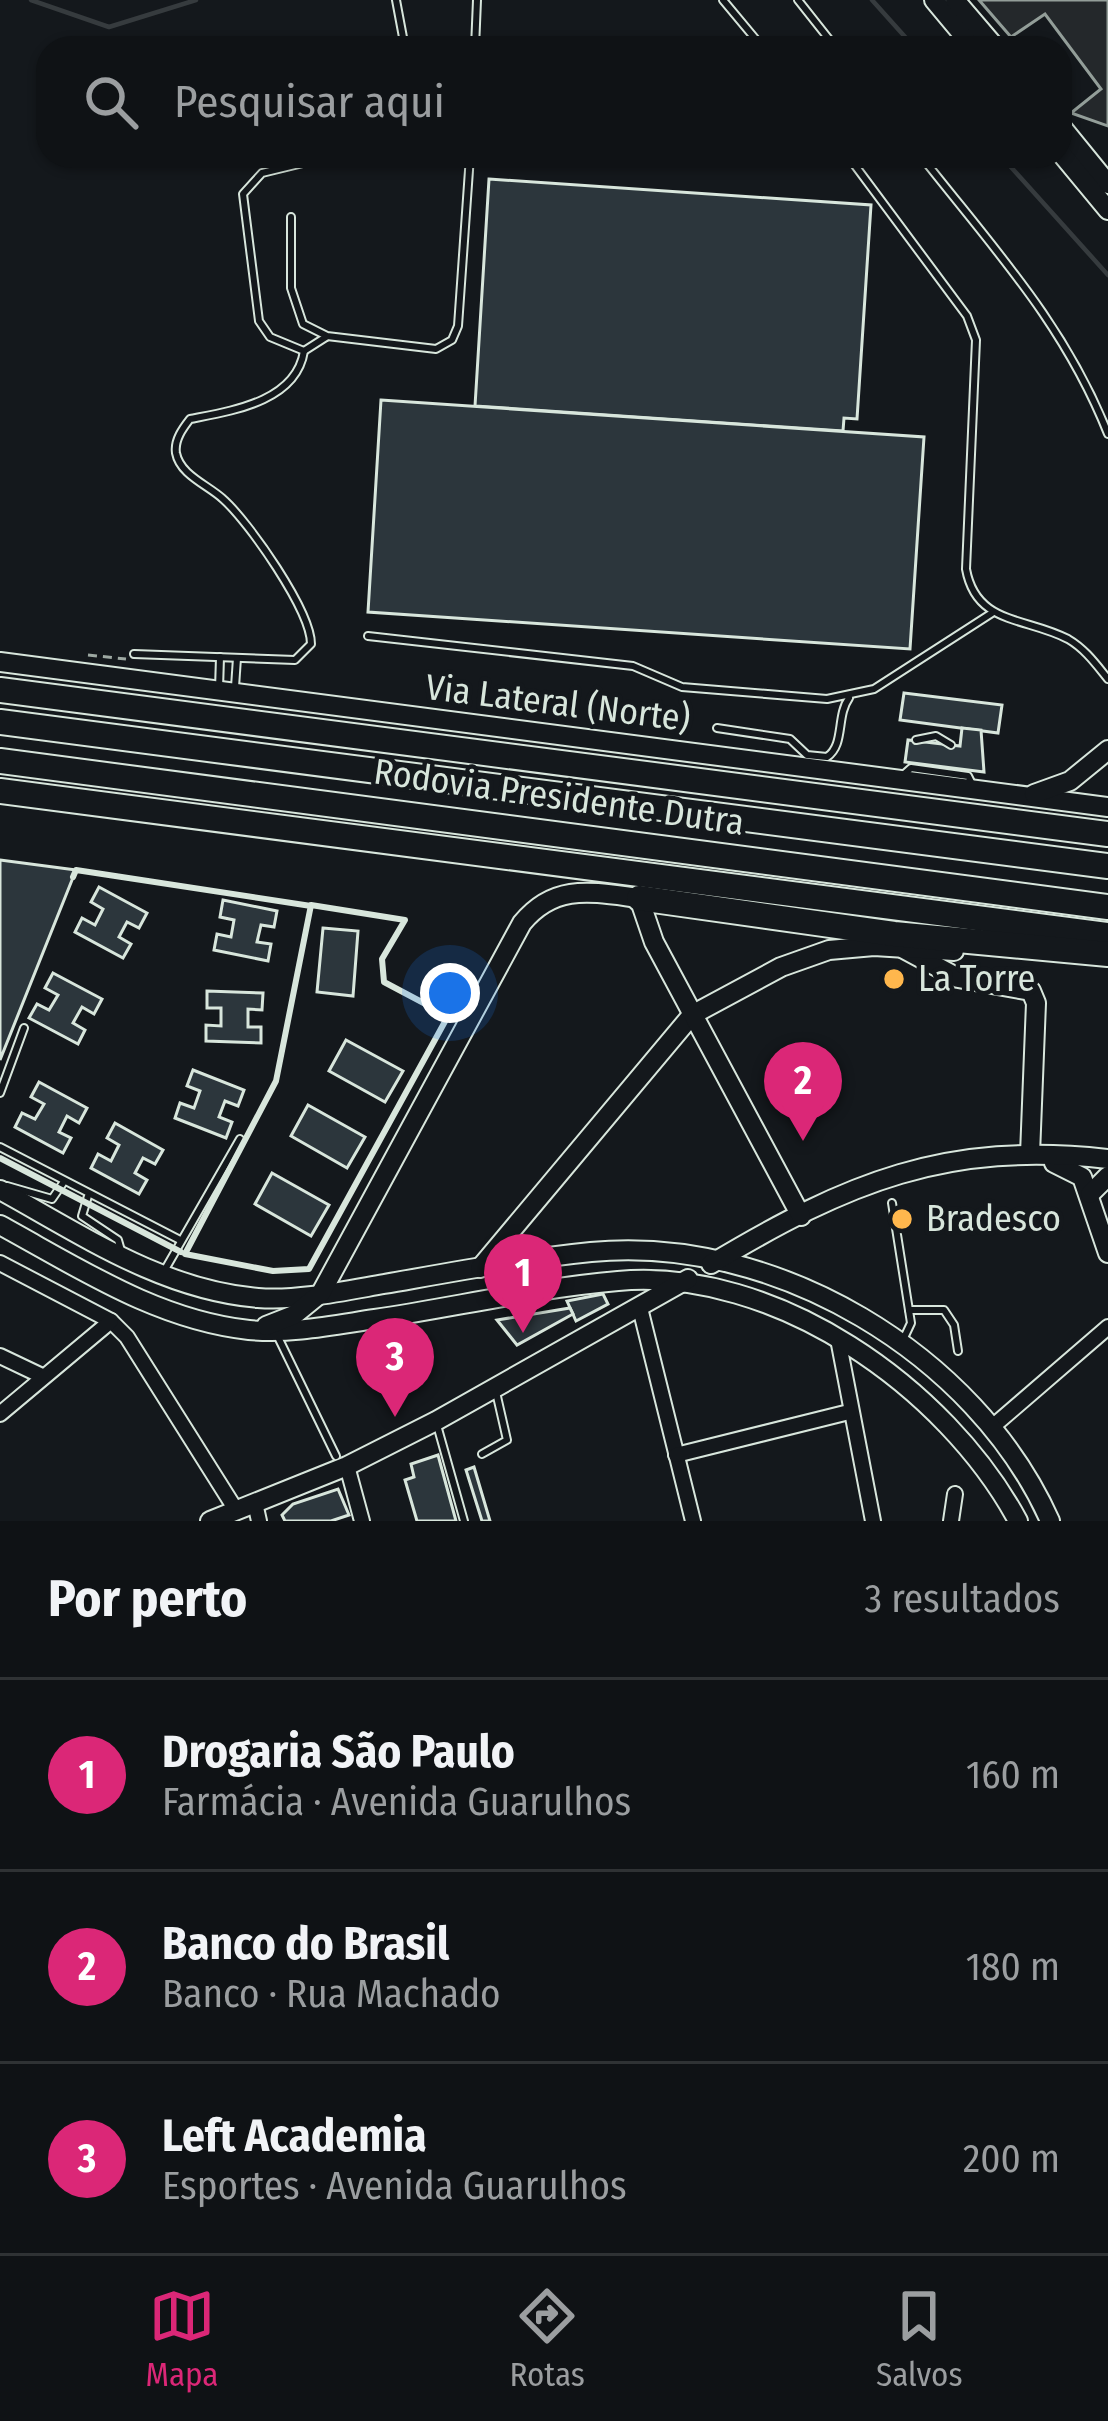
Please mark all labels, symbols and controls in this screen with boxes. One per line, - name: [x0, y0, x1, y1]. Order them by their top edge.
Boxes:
- search box: [36, 36, 1072, 168]
- icon: search: [78, 69, 144, 135]
- text: Pesquisar aqui: [174, 75, 445, 129]
- street label: Via Lateral (Norte): [423, 665, 693, 741]
- street label: Rodovia Presidente Dutra: [371, 749, 747, 845]
- place label: La Torre: [918, 957, 1035, 1001]
- your location: [420, 963, 480, 1023]
- marker: La Torre: [881, 966, 907, 992]
- pin: 2: [764, 1042, 842, 1141]
- place label: Bradesco: [926, 1197, 1061, 1241]
- marker: Bradesco: [889, 1206, 915, 1232]
- pin: 1: [484, 1234, 562, 1333]
- pin: 3: [356, 1318, 434, 1417]
- text: Por perto: [48, 1568, 247, 1630]
- text: 3 resultados: [864, 1576, 1060, 1622]
- text: Drogaria São Paulo: [162, 1725, 515, 1779]
- text: 1: [79, 1752, 95, 1798]
- text: 160 m: [966, 1752, 1060, 1798]
- text: Farmácia · Avenida Guarulhos: [162, 1779, 631, 1825]
- text: Banco do Brasil: [162, 1917, 449, 1971]
- text: 2: [78, 1944, 96, 1990]
- text: 180 m: [966, 1944, 1060, 1990]
- text: Banco · Rua Machado: [162, 1971, 501, 2017]
- text: Left Academia: [162, 2109, 427, 2163]
- text: 3: [78, 2136, 96, 2182]
- text: 200 m: [963, 2136, 1060, 2182]
- text: Esportes · Avenida Guarulhos: [162, 2163, 627, 2209]
- tab: Mapa: [145, 2283, 219, 2395]
- tab: Rotas: [509, 2283, 585, 2395]
- tab: Salvos: [876, 2283, 962, 2395]

